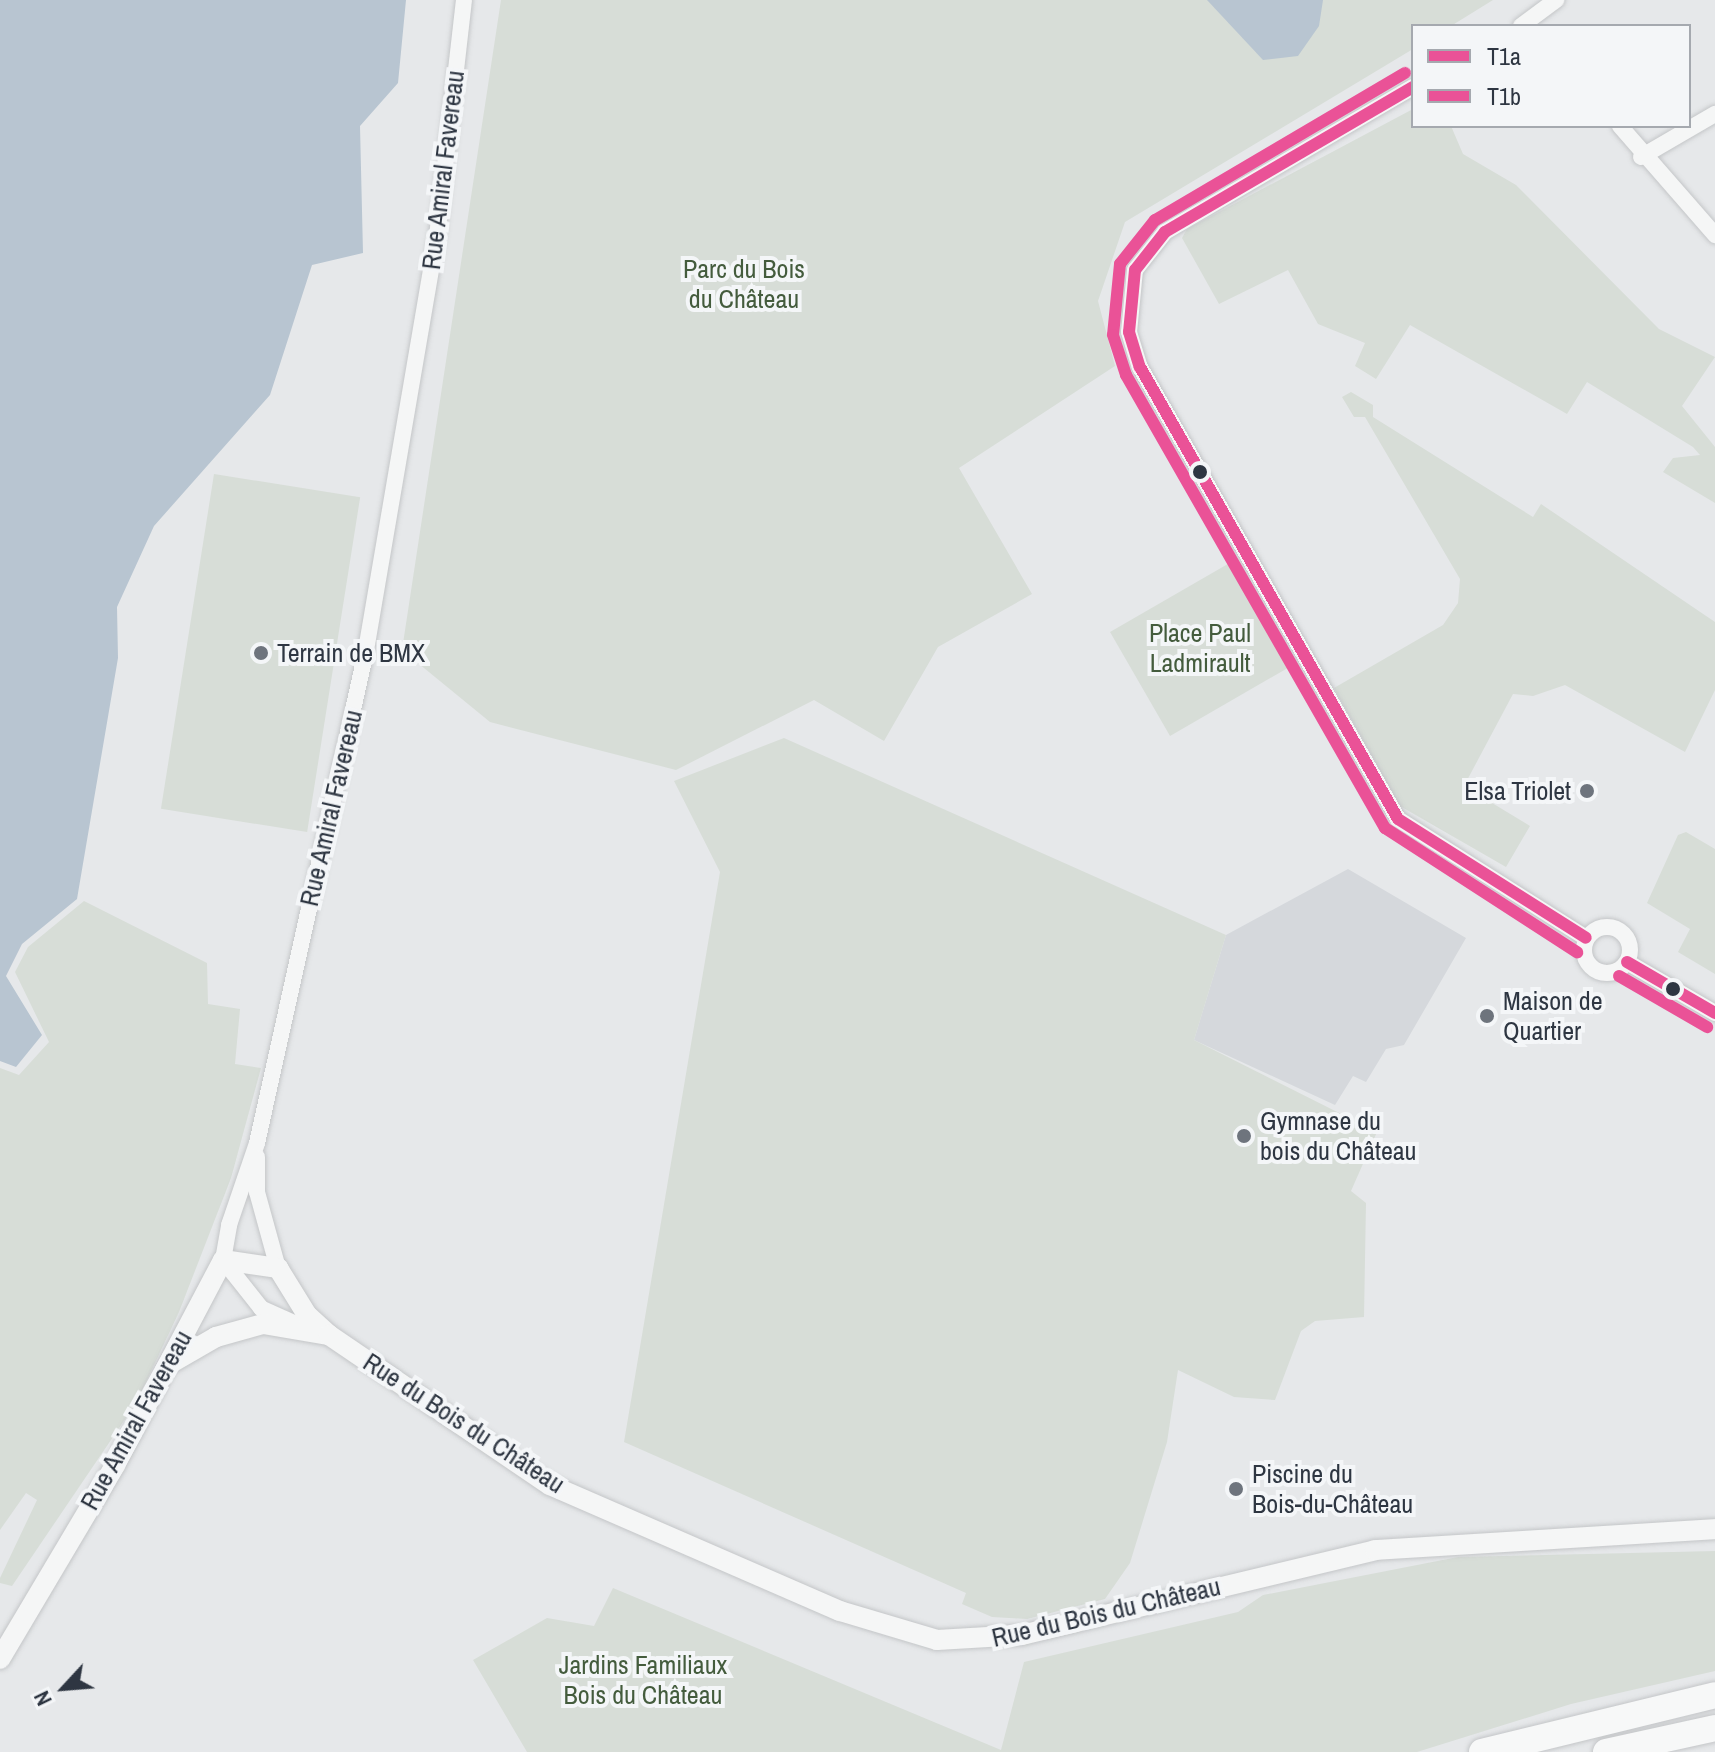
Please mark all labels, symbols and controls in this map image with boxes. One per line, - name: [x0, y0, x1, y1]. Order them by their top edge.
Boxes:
- legend: [1411, 24, 1691, 128]
- text: T1a: [1487, 40, 1521, 72]
- street label: Rue Amiral Favereau: [415, 68, 471, 272]
- text: T1b: [1487, 80, 1521, 112]
- park label: Parc du Bois du Château: [683, 253, 805, 314]
- unlabelled marker: [1192, 464, 1208, 480]
- park label: Place Paul Ladmirault: [1149, 617, 1251, 678]
- place label: Terrain de BMX: [277, 637, 425, 669]
- marker: Terrain de BMX: [252, 644, 270, 662]
- street label: Rue Amiral Favereau: [293, 706, 369, 910]
- place label: Elsa Triolet: [1464, 775, 1571, 807]
- marker: Elsa Triolet: [1578, 782, 1596, 800]
- unlabelled marker: [1665, 981, 1681, 997]
- place label: Maison de Quartier: [1503, 985, 1603, 1046]
- marker: Maison de Quartier: [1478, 1007, 1496, 1025]
- place label: Gymnase du bois du Château: [1260, 1105, 1416, 1166]
- marker: Gymnase du bois du Château: [1235, 1127, 1253, 1145]
- street label: Rue Amiral Favereau: [73, 1324, 199, 1516]
- street label: Rue du Bois du Château: [358, 1346, 570, 1500]
- place label: Piscine du Bois-du-Château: [1252, 1458, 1413, 1520]
- marker: Piscine du Bois-du-Château: [1227, 1480, 1245, 1498]
- street label: Rue du Bois du Château: [989, 1571, 1223, 1653]
- north arrow: [24, 1648, 104, 1728]
- park label: Jardins Familiaux Bois du Château: [559, 1649, 727, 1710]
- text: N: [26, 1686, 59, 1711]

